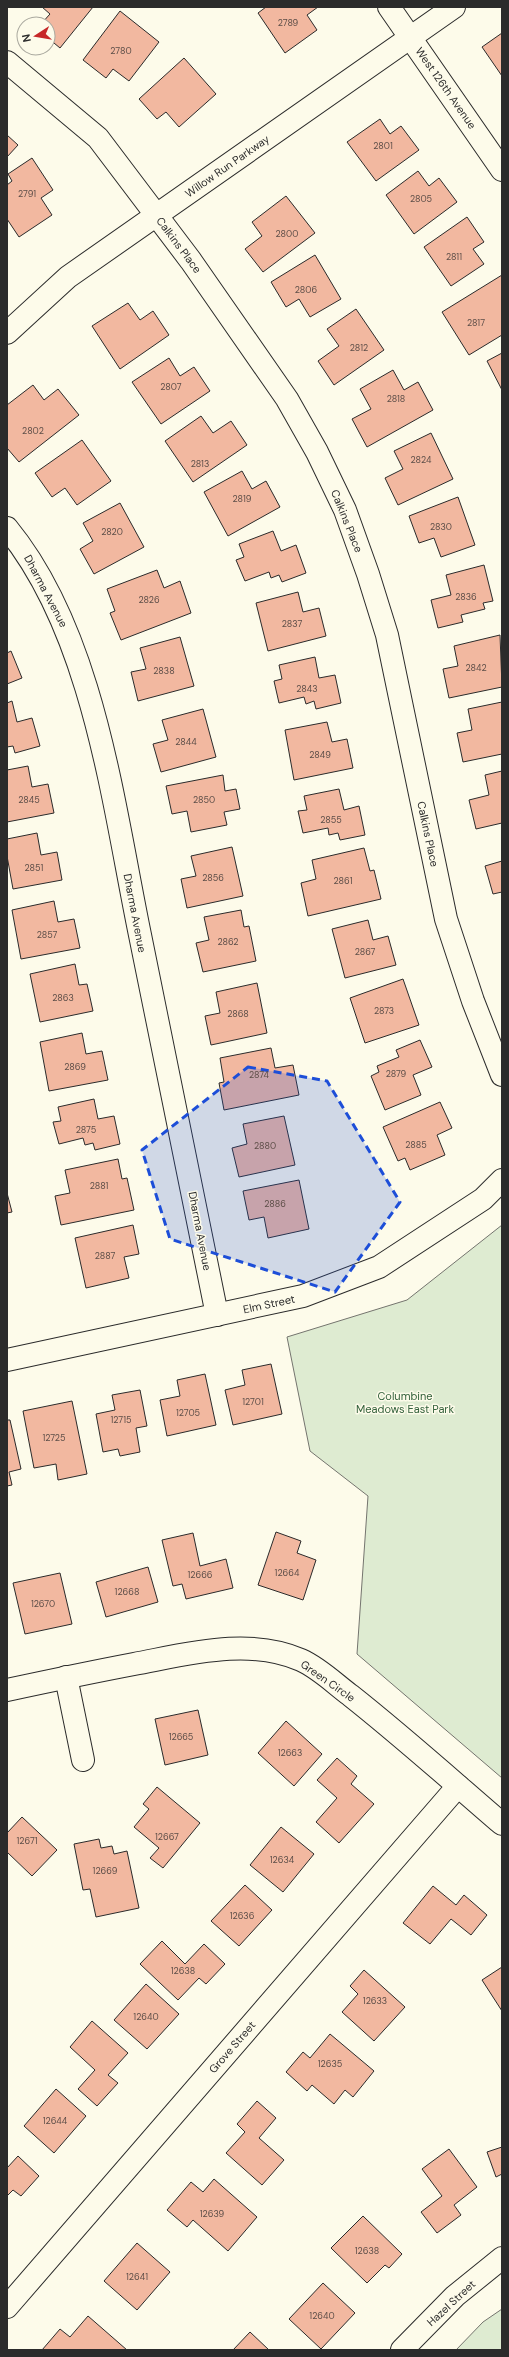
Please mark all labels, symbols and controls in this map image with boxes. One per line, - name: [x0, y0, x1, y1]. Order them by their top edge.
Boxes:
- north arrow: [16, 16, 56, 56]
- house number: 2789: [278, 17, 299, 29]
- text: N: [19, 33, 34, 43]
- street label: West 126th Avenue: [413, 44, 479, 132]
- house number: 2780: [110, 45, 132, 57]
- street label: Willow Run Parkway: [182, 132, 272, 200]
- house number: 2801: [373, 140, 393, 152]
- house number: 2791: [18, 188, 36, 200]
- house number: 2805: [410, 193, 432, 205]
- street label: Calkins Place: [153, 214, 205, 276]
- house number: 2800: [276, 228, 298, 240]
- house number: 2811: [446, 251, 462, 263]
- house number: 2806: [295, 284, 318, 296]
- house number: 2817: [467, 317, 485, 329]
- house number: 2812: [350, 342, 368, 354]
- house number: 2807: [160, 381, 182, 393]
- house number: 2818: [387, 393, 405, 405]
- house number: 2802: [22, 425, 44, 437]
- house number: 2824: [411, 454, 432, 466]
- house number: 2813: [191, 458, 209, 470]
- street label: Calkins Place: [328, 487, 366, 555]
- house number: 2819: [233, 493, 252, 505]
- house number: 2830: [430, 521, 452, 533]
- house number: 2820: [101, 526, 123, 538]
- street label: Dharma Avenue: [21, 552, 71, 630]
- house number: 2836: [455, 591, 477, 603]
- house number: 2826: [138, 594, 160, 606]
- house number: 2837: [282, 618, 302, 630]
- house number: 2842: [465, 662, 487, 674]
- house number: 2838: [153, 665, 175, 677]
- house number: 2843: [296, 683, 318, 695]
- house number: 2844: [175, 736, 197, 748]
- house number: 2849: [309, 749, 331, 761]
- house number: 2845: [18, 794, 40, 806]
- house number: 2850: [193, 794, 215, 806]
- street label: Calkins Place: [414, 800, 442, 868]
- house number: 2855: [320, 814, 342, 826]
- house number: 2851: [25, 862, 44, 874]
- street label: Dharma Avenue: [120, 872, 150, 954]
- house number: 2856: [202, 872, 224, 884]
- house number: 2861: [334, 875, 353, 887]
- house number: 2857: [37, 929, 58, 941]
- house number: 2862: [217, 936, 239, 948]
- house number: 2867: [355, 946, 376, 958]
- house number: 2863: [52, 992, 74, 1004]
- house number: 2873: [374, 1005, 394, 1017]
- house number: 2868: [227, 1008, 249, 1020]
- house number: 2869: [64, 1061, 86, 1073]
- house number: 2879: [386, 1068, 407, 1080]
- house number: 2874: [249, 1069, 270, 1081]
- house number: 2875: [76, 1124, 96, 1136]
- house number: 2885: [405, 1139, 427, 1151]
- house number: 2880: [254, 1140, 276, 1152]
- house number: 2881: [90, 1180, 108, 1192]
- street label: Dharma Avenue: [185, 1190, 215, 1272]
- house number: 2886: [264, 1198, 286, 1210]
- house number: 2887: [95, 1250, 115, 1262]
- street label: Elm Street: [242, 1292, 296, 1316]
- park label: Columbine Meadows East Park: [356, 1389, 454, 1416]
- house number: 12701: [242, 1396, 264, 1408]
- house number: 12705: [176, 1407, 200, 1419]
- house number: 12715: [111, 1414, 131, 1426]
- house number: 12725: [42, 1432, 66, 1444]
- house number: 12664: [275, 1567, 300, 1579]
- house number: 12666: [188, 1569, 213, 1581]
- house number: 12668: [115, 1586, 139, 1598]
- house number: 12670: [31, 1598, 55, 1610]
- street label: Green Circle: [298, 1657, 358, 1705]
- house number: 12665: [169, 1731, 193, 1743]
- house number: 12663: [278, 1747, 302, 1759]
- house number: 12667: [155, 1831, 179, 1843]
- house number: 12671: [16, 1835, 38, 1847]
- house number: 12634: [270, 1854, 295, 1866]
- house number: 12669: [93, 1865, 118, 1877]
- house number: 12636: [230, 1910, 255, 1922]
- house number: 12638: [171, 1965, 195, 1977]
- house number: 12633: [363, 1995, 387, 2007]
- house number: 12640: [133, 2011, 159, 2023]
- street label: Grove Street: [206, 2018, 258, 2076]
- house number: 12635: [318, 2058, 342, 2070]
- house number: 12644: [43, 2115, 68, 2127]
- house number: 12639: [200, 2208, 225, 2220]
- house number: 12638: [355, 2245, 379, 2257]
- house number: 12641: [126, 2271, 148, 2283]
- street label: Hazel Street: [424, 2277, 478, 2329]
- house number: 12640: [309, 2310, 335, 2322]

